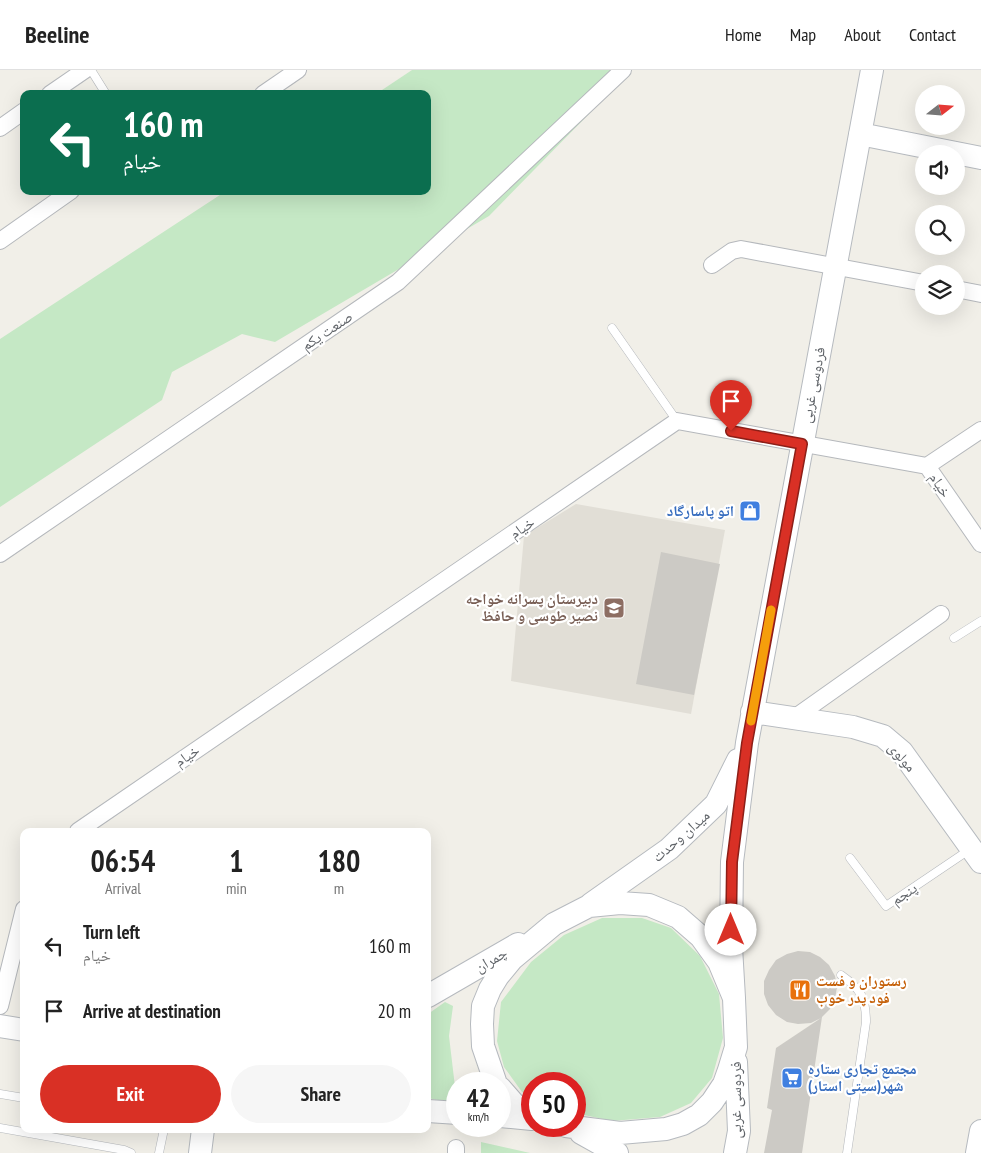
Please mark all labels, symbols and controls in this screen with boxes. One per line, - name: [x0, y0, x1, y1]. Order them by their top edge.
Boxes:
- text: Beeline: [25, 19, 90, 50]
- text: Home: [725, 23, 762, 46]
- text: Map: [790, 23, 816, 46]
- text: About: [844, 23, 881, 46]
- text: Contact: [909, 23, 956, 46]
- north arrow: [915, 85, 965, 135]
- map controls: [915, 85, 965, 315]
- text: 160 m: [123, 101, 204, 147]
- icon: left: [40, 110, 105, 175]
- button: sound: [915, 145, 965, 195]
- text: خیام: [123, 147, 161, 175]
- button: search: [915, 205, 965, 255]
- button: layers: [915, 265, 965, 315]
- street label: صنعت یکم: [297, 307, 357, 355]
- street label: فردوسی غربی: [796, 345, 830, 425]
- pin: [710, 380, 752, 431]
- icon: arrive: [717, 387, 745, 415]
- street label: خیام: [924, 469, 956, 502]
- shop icon: اتو پاسارگاد: [738, 499, 762, 523]
- place label: اتو پاسارگاد: [667, 501, 734, 520]
- street label: خیام: [506, 512, 539, 544]
- place label: دبیرستان پسرانه خواجه نصیر طوسی و حافظ: [466, 589, 598, 625]
- school or university icon: دبیرستان پسرانه خواجه نصیر طوسی و حافظ: [602, 596, 626, 620]
- street label: مولوی: [884, 738, 921, 776]
- street label: خیام: [171, 740, 204, 772]
- street label: میدان وحدت: [648, 805, 714, 867]
- text: 06:54: [91, 841, 155, 880]
- text: 1: [229, 841, 244, 880]
- text: 180: [317, 841, 360, 880]
- text: Arrival: [105, 878, 141, 898]
- text: min: [226, 878, 247, 898]
- text: m: [334, 878, 344, 898]
- street label: پنجم: [887, 878, 921, 910]
- position arrow: [704, 903, 756, 955]
- text: Turn left: [83, 920, 140, 944]
- icon: left: [40, 932, 68, 960]
- text: 160 m: [369, 934, 411, 958]
- street label: چمران: [471, 943, 511, 977]
- text: خیام: [83, 945, 111, 965]
- place label: رستوران و فست فود پدر خوب: [816, 971, 907, 1007]
- restaurant icon: رستوران و فست فود پدر خوب: [788, 978, 812, 1002]
- icon: arrive: [40, 997, 68, 1025]
- text: Arrive at destination: [83, 999, 221, 1023]
- text: 20 m: [378, 999, 411, 1023]
- place label: مجتمع تجاری ستاره شهر(سیتی استار): [808, 1059, 917, 1095]
- street label: فردوسی غربی: [726, 1061, 746, 1139]
- button: Exit: [40, 1065, 221, 1123]
- button: Share: [231, 1065, 411, 1123]
- supermarket icon: مجتمع تجاری ستاره شهر(سیتی استار): [780, 1066, 804, 1090]
- speed limit sign: 50: [521, 1072, 586, 1137]
- text: 42: [467, 1082, 490, 1114]
- text: km/h: [468, 1109, 489, 1124]

